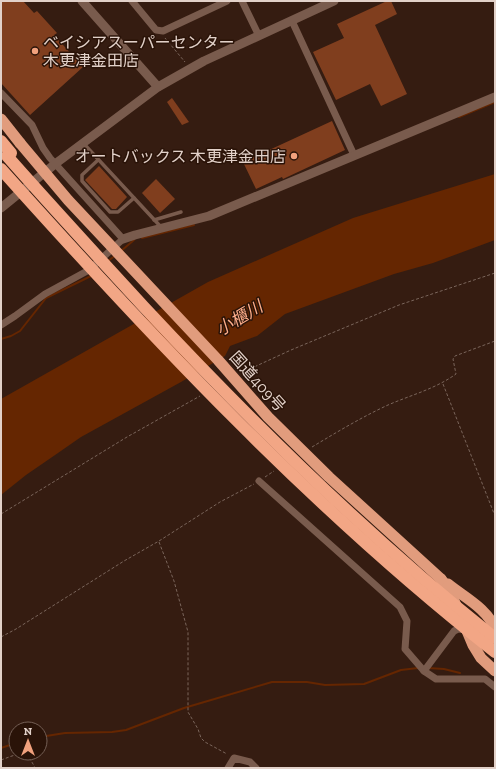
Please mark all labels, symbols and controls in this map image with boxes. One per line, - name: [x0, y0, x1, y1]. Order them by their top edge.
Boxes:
- place label: ベイシアスーパーセンター 木更津金田店: [43, 33, 235, 70]
- marker: ベイシアスーパーセンター 木更津金田店: [30, 46, 40, 56]
- place label: オートバックス 木更津金田店: [75, 147, 286, 166]
- marker: オートバックス 木更津金田店: [289, 151, 299, 161]
- water label: 小櫃川: [212, 295, 268, 340]
- street label: 国道409号: [226, 347, 290, 415]
- north arrow: [8, 721, 48, 761]
- text: N: [24, 725, 33, 738]

